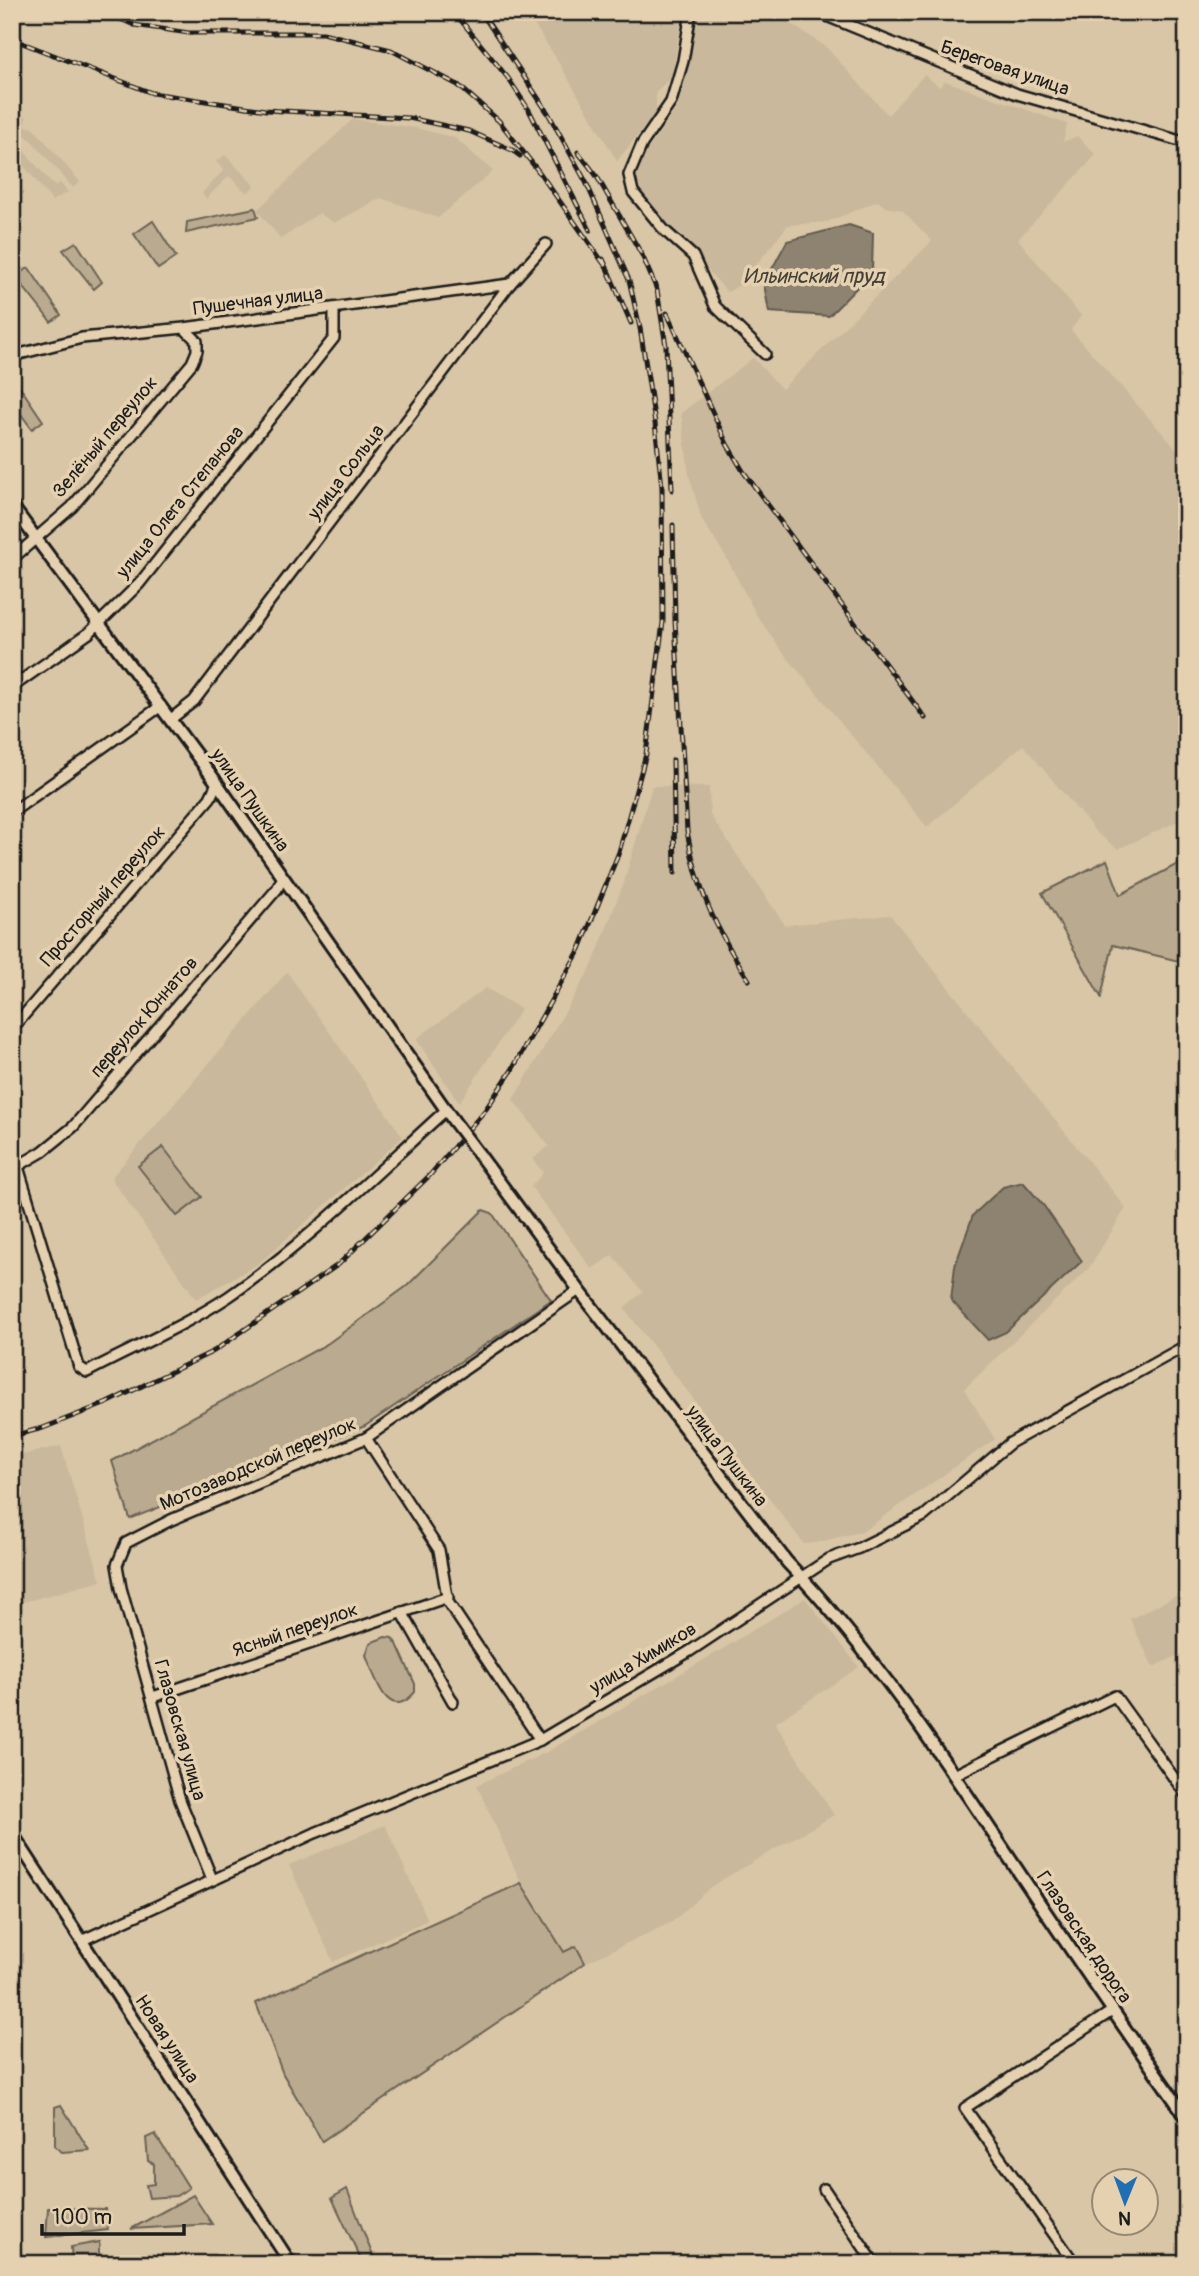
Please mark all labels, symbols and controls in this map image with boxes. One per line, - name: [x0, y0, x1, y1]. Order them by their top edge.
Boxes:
- street label: Береговая улица: [938, 35, 1073, 101]
- water label: Ильинский пруд: [744, 263, 887, 290]
- street label: Пушечная улица: [192, 281, 324, 321]
- street label: Зелёный переулок: [47, 371, 163, 503]
- street label: улица Сольца: [302, 420, 390, 525]
- street label: улица Олега Степанова: [110, 421, 249, 584]
- street label: улица Пушкина: [205, 743, 295, 857]
- street label: Просторный переулок: [35, 820, 171, 971]
- street label: переулок Юннатов: [85, 951, 203, 1083]
- street label: улица Пушкина: [680, 1400, 773, 1512]
- street label: Мотозаводской переулок: [156, 1412, 360, 1516]
- street label: Ясный переулок: [229, 1597, 361, 1663]
- street label: улица Химиков: [584, 1617, 701, 1700]
- street label: Глазовская улица: [148, 1657, 212, 1803]
- street label: Глазовская дорога: [1031, 1866, 1137, 2008]
- street label: Новая улица: [129, 1990, 205, 2088]
- north arrow: [1090, 2168, 1160, 2238]
- scale bar: [42, 2192, 184, 2236]
- text: 100 m: [52, 2204, 112, 2231]
- text: N: [1118, 2206, 1131, 2230]

